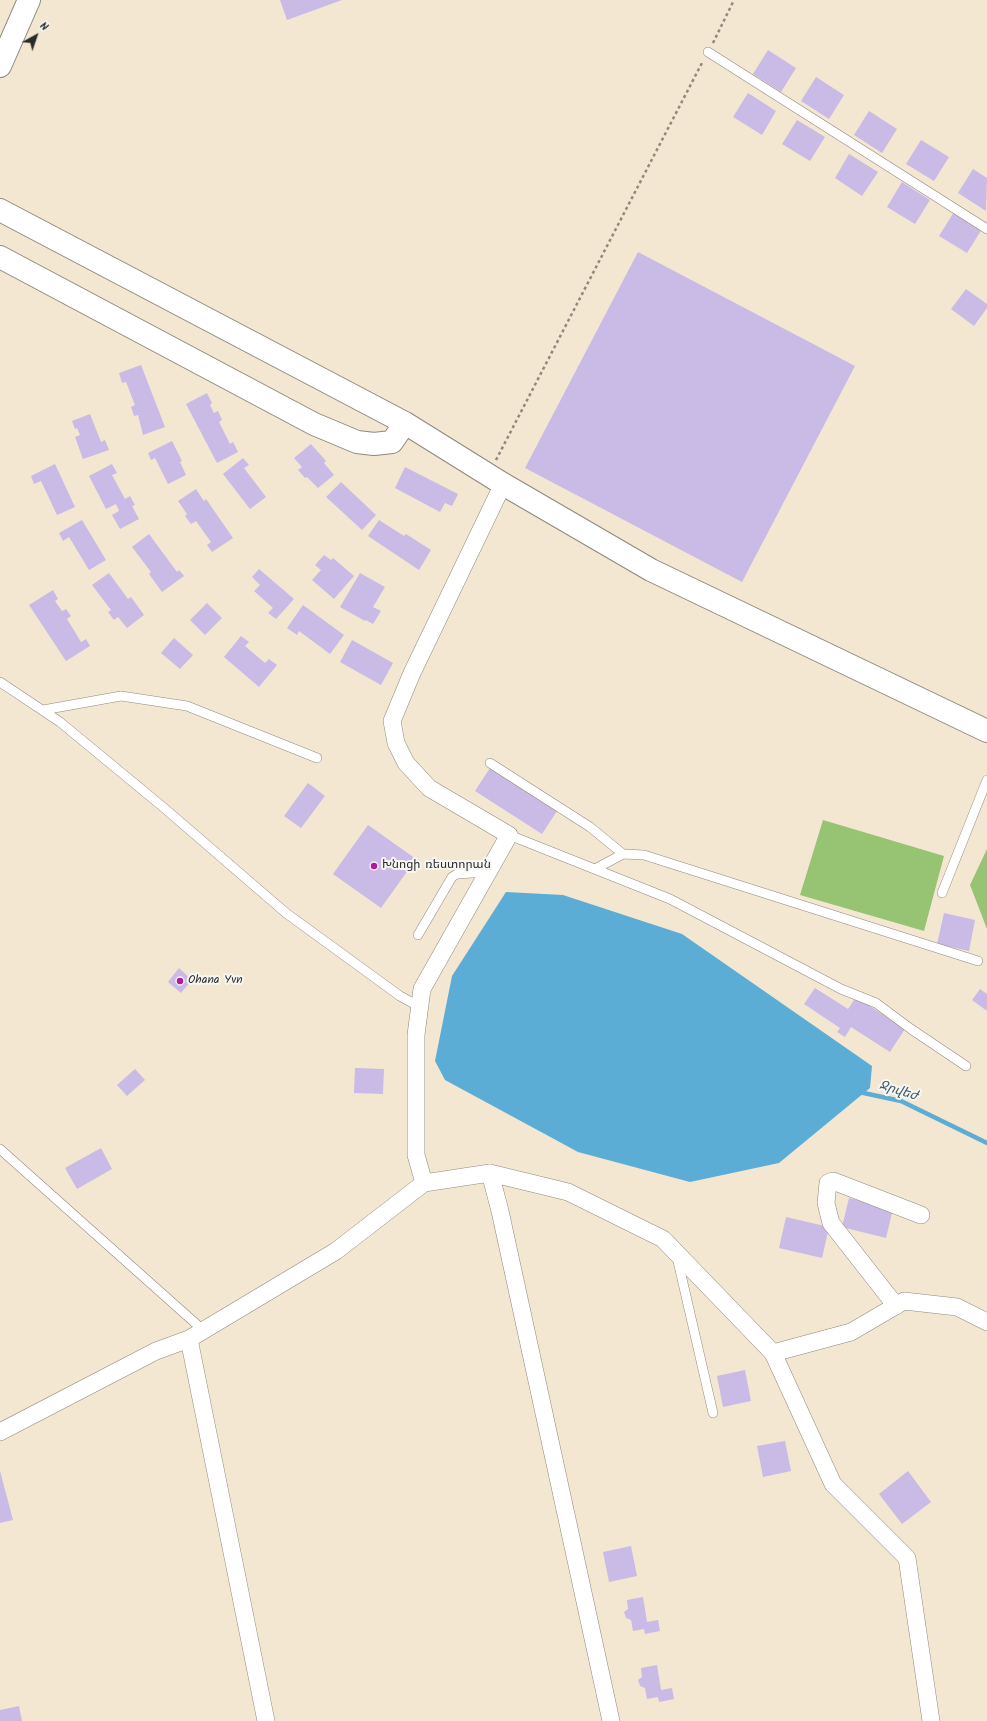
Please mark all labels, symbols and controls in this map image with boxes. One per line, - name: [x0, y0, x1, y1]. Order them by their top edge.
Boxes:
- north arrow: [16, 16, 56, 56]
- text: N: [35, 18, 52, 36]
- place label: Խնոցի ռեստորան: [382, 859, 491, 873]
- marker: Խնոցի ռեստորան: [369, 861, 379, 871]
- place label: Ohana Yvn: [188, 974, 243, 988]
- marker: Ohana Yvn: [175, 976, 185, 986]
- water label: Ջրվեժ: [877, 1079, 919, 1105]

